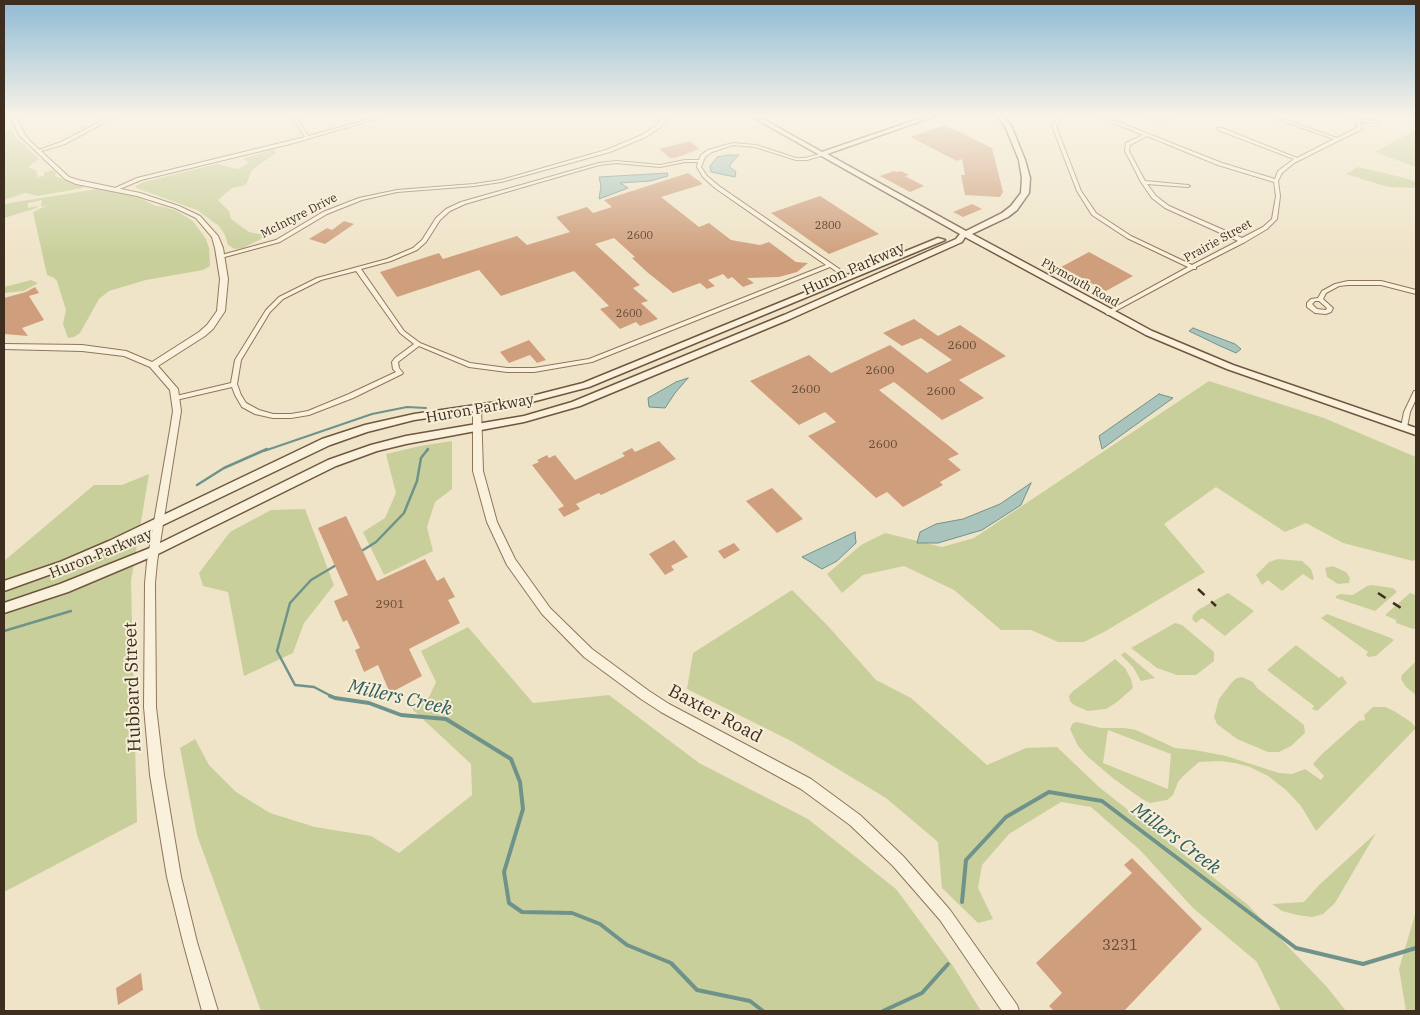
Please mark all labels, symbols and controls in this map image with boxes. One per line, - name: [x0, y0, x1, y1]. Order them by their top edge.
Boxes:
- street label: McIntyre Drive: [258, 191, 340, 241]
- street label: Prairie Street: [1182, 217, 1254, 265]
- house number: 2800: [815, 219, 841, 233]
- house number: 2600: [627, 229, 653, 243]
- street label: Huron Parkway: [800, 238, 908, 300]
- street label: Plymouth Road: [1039, 256, 1121, 310]
- house number: 2600: [616, 307, 642, 321]
- house number: 2600: [948, 339, 976, 353]
- house number: 2600: [866, 364, 894, 378]
- house number: 2600: [792, 383, 820, 397]
- house number: 2600: [927, 385, 955, 399]
- street label: Huron Parkway: [424, 391, 536, 427]
- house number: 2600: [869, 438, 897, 452]
- street label: Huron Parkway: [47, 525, 155, 583]
- house number: 2901: [376, 598, 404, 612]
- street label: Hubbard Street: [120, 621, 146, 753]
- water label: Millers Creek: [346, 675, 454, 721]
- street label: Baxter Road: [664, 680, 766, 748]
- water label: Millers Creek: [1127, 798, 1225, 880]
- house number: 3231: [1102, 937, 1138, 955]

